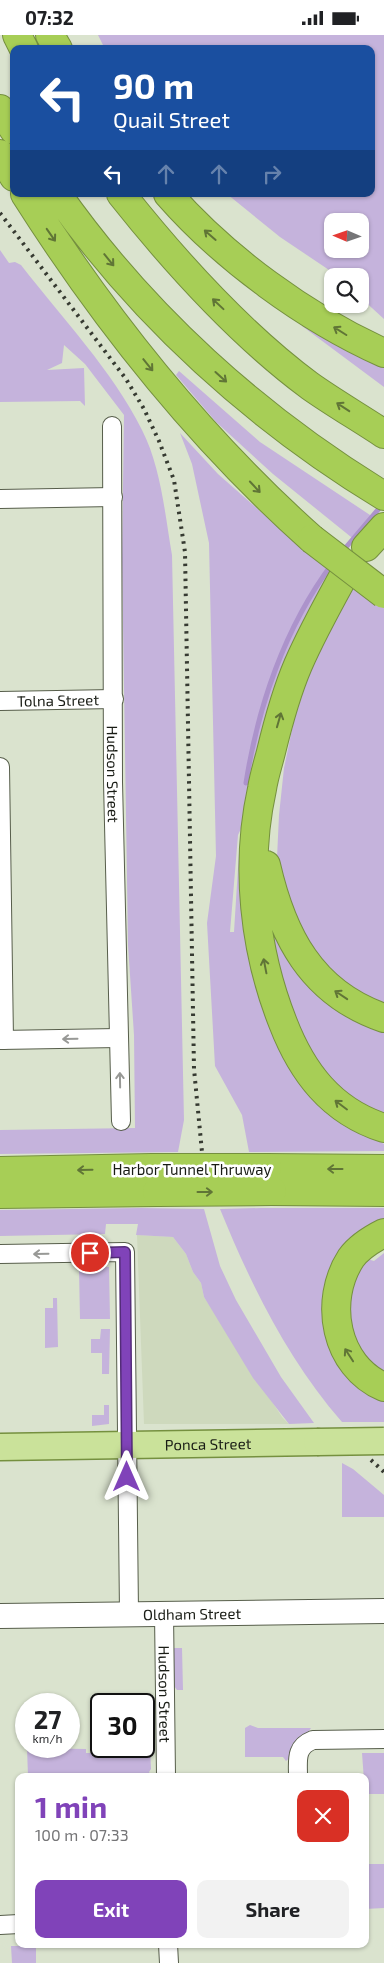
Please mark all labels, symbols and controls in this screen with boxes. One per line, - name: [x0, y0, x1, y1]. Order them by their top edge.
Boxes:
- text: 07:32: [25, 6, 74, 29]
- text: 90 m: [113, 64, 194, 106]
- icon: left: [30, 65, 95, 130]
- text: Quail Street: [113, 106, 230, 132]
- icon: left: [99, 160, 127, 188]
- icon: ahead: [152, 160, 180, 188]
- icon: ahead: [205, 160, 233, 188]
- icon: right: [258, 160, 286, 188]
- north arrow: [324, 213, 369, 257]
- map controls: [324, 213, 369, 313]
- one-way arrow: [46, 227, 56, 241]
- one-way arrow: [203, 229, 216, 241]
- one-way arrow: [103, 253, 114, 266]
- button: search: [324, 268, 369, 313]
- one-way arrow: [212, 298, 224, 310]
- one-way arrow: [334, 326, 348, 336]
- one-way arrow: [143, 358, 154, 371]
- one-way arrow: [215, 371, 228, 383]
- one-way arrow: [336, 402, 350, 413]
- one-way arrow: [249, 481, 261, 493]
- street label: Tolna Street: [17, 690, 99, 710]
- one-way arrow: [275, 713, 285, 729]
- street label: Hudson Street: [104, 725, 123, 823]
- one-way arrow: [260, 959, 270, 975]
- one-way arrow: [334, 990, 348, 1000]
- one-way arrow: [62, 1034, 78, 1044]
- one-way arrow: [115, 1072, 124, 1088]
- one-way arrow: [335, 1100, 348, 1111]
- street label: Harbor Tunnel Thruway: [112, 1160, 272, 1178]
- one-way arrow: [328, 1164, 344, 1173]
- one-way arrow: [78, 1165, 94, 1175]
- one-way arrow: [197, 1187, 213, 1197]
- pin: [69, 1232, 111, 1274]
- icon: arrive: [76, 1239, 104, 1267]
- one-way arrow: [33, 1249, 50, 1259]
- one-way arrow: [344, 1348, 354, 1362]
- street label: Ponca Street: [164, 1434, 252, 1453]
- position arrow: [100, 1450, 152, 1502]
- street label: Oldham Street: [143, 1604, 242, 1623]
- street label: Hudson Street: [155, 1645, 175, 1743]
- speed limit sign: 30: [90, 1693, 155, 1758]
- text: 27: [34, 1704, 61, 1734]
- text: km/h: [33, 1731, 62, 1745]
- text: 1 min: [35, 1788, 107, 1824]
- button: close: [297, 1790, 349, 1842]
- text: 100 m · 07:33: [35, 1825, 129, 1844]
- button: Exit: [35, 1880, 187, 1938]
- button: Share: [197, 1880, 349, 1938]

